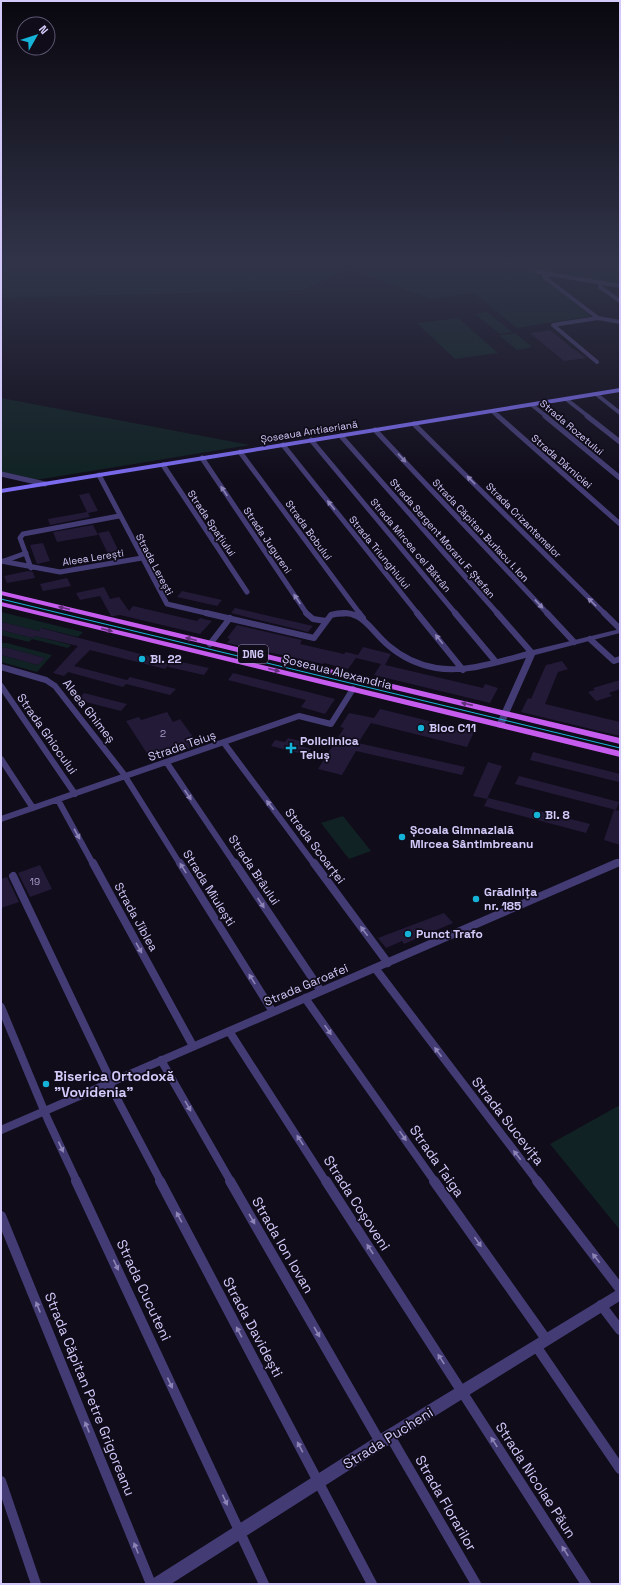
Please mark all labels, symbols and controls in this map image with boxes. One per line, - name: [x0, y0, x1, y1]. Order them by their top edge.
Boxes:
- north arrow: [16, 16, 56, 56]
- text: N: [36, 22, 52, 37]
- street label: Strada Rozetului: [537, 397, 606, 458]
- street label: Șoseaua Antiaeriană: [260, 417, 359, 446]
- street label: Strada Dărniciei: [529, 431, 595, 491]
- one-way arrow: [397, 454, 406, 463]
- one-way arrow: [466, 475, 476, 485]
- street label: Strada Sergent Moraru F. Ștefan: [387, 476, 498, 601]
- street label: Strada Căpitan Burlacu I. Ion: [430, 476, 532, 585]
- street label: Strada Crizantemelor: [483, 480, 564, 561]
- one-way arrow: [220, 486, 228, 497]
- street label: Strada Spațiului: [185, 488, 238, 559]
- street label: Strada Mircea cel Bătrân: [367, 496, 454, 595]
- street label: Strada Bobului: [282, 498, 335, 563]
- one-way arrow: [327, 500, 336, 510]
- street label: Strada Jugureni: [241, 505, 295, 576]
- street label: Strada Triunghiului: [346, 513, 413, 591]
- street label: Strada Lerești: [133, 531, 176, 597]
- street label: Aleea Lerești: [61, 546, 125, 569]
- one-way arrow: [293, 594, 301, 604]
- one-way arrow: [587, 597, 597, 607]
- one-way arrow: [534, 599, 544, 609]
- one-way arrow: [58, 605, 71, 611]
- one-way arrow: [101, 627, 113, 633]
- one-way arrow: [434, 634, 443, 645]
- one-way arrow: [185, 636, 197, 642]
- road number: DN6: [238, 645, 268, 663]
- place label: Bl. 22: [150, 651, 182, 667]
- street label: Șoseaua Alexandria: [280, 651, 394, 693]
- marker: Bl. 22: [137, 654, 147, 664]
- one-way arrow: [268, 667, 280, 673]
- street label: Aleea Ghimeș: [59, 676, 119, 746]
- street label: Strada Ghiocului: [13, 690, 81, 778]
- one-way arrow: [461, 701, 473, 707]
- place label: Bloc C11: [429, 720, 476, 736]
- marker: Bloc C11: [416, 723, 426, 733]
- street label: Strada Teiuș: [146, 727, 218, 765]
- house number: 2: [160, 727, 166, 740]
- place label: Policlinica Teiuș: [300, 733, 359, 763]
- marker: Policlinica Teiuș: [285, 742, 297, 754]
- one-way arrow: [184, 790, 192, 800]
- one-way arrow: [266, 799, 274, 810]
- street label: Strada Scoarței: [281, 805, 349, 887]
- place label: Bl. 8: [545, 807, 570, 823]
- marker: Bl. 8: [532, 810, 542, 820]
- place label: Școala Gimnazială Mircea Sântimbreanu: [410, 822, 533, 852]
- one-way arrow: [74, 828, 80, 840]
- street label: Strada Brâului: [225, 832, 283, 908]
- marker: Școala Gimnazială Mircea Sântimbreanu: [397, 832, 407, 842]
- street label: Strada Miulești: [179, 847, 239, 929]
- one-way arrow: [179, 863, 187, 874]
- house number: 19: [30, 875, 40, 888]
- street label: Strada Jiblea: [110, 880, 162, 954]
- place label: Grădinița nr. 185: [484, 884, 537, 914]
- marker: Grădinița nr. 185: [471, 894, 481, 904]
- one-way arrow: [257, 897, 265, 908]
- one-way arrow: [360, 926, 368, 937]
- place label: Punct Trafo: [416, 926, 483, 942]
- marker: Punct Trafo: [403, 929, 413, 939]
- one-way arrow: [136, 942, 142, 954]
- street label: Strada Garoafei: [262, 960, 350, 1010]
- one-way arrow: [248, 974, 256, 984]
- one-way arrow: [324, 1024, 332, 1035]
- one-way arrow: [434, 1047, 442, 1057]
- place label: Biserica Ortodoxă "Vovidenia": [54, 1067, 175, 1101]
- street label: Strada Sucevița: [468, 1073, 548, 1169]
- marker: Biserica Ortodoxă "Vovidenia": [41, 1079, 51, 1089]
- one-way arrow: [184, 1100, 191, 1112]
- street label: Strada Taiga: [406, 1122, 468, 1200]
- one-way arrow: [399, 1131, 407, 1141]
- one-way arrow: [296, 1134, 303, 1146]
- one-way arrow: [58, 1141, 64, 1152]
- one-way arrow: [512, 1150, 521, 1161]
- street label: Strada Coșoveni: [320, 1152, 394, 1254]
- street label: Strada Ion Iovan: [248, 1193, 318, 1297]
- one-way arrow: [176, 1211, 182, 1223]
- one-way arrow: [249, 1213, 256, 1225]
- street label: Strada Cucuteni: [113, 1237, 175, 1343]
- one-way arrow: [474, 1237, 482, 1247]
- one-way arrow: [366, 1244, 374, 1254]
- one-way arrow: [592, 1253, 600, 1264]
- one-way arrow: [113, 1259, 119, 1270]
- street label: Strada Davidești: [219, 1274, 287, 1380]
- street label: Strada Căpitan Petre Grigoreanu: [41, 1289, 139, 1499]
- one-way arrow: [35, 1301, 41, 1313]
- one-way arrow: [313, 1326, 320, 1338]
- one-way arrow: [236, 1327, 243, 1338]
- one-way arrow: [437, 1353, 444, 1364]
- one-way arrow: [168, 1377, 174, 1389]
- street label: Strada Pucheni: [340, 1403, 436, 1473]
- street label: Strada Nicolae Păun: [492, 1419, 580, 1541]
- one-way arrow: [84, 1422, 90, 1433]
- one-way arrow: [491, 1436, 498, 1448]
- one-way arrow: [297, 1442, 303, 1453]
- street label: Strada Florarilor: [411, 1452, 481, 1554]
- one-way arrow: [222, 1495, 228, 1506]
- one-way arrow: [133, 1542, 139, 1553]
- one-way arrow: [561, 1546, 569, 1556]

